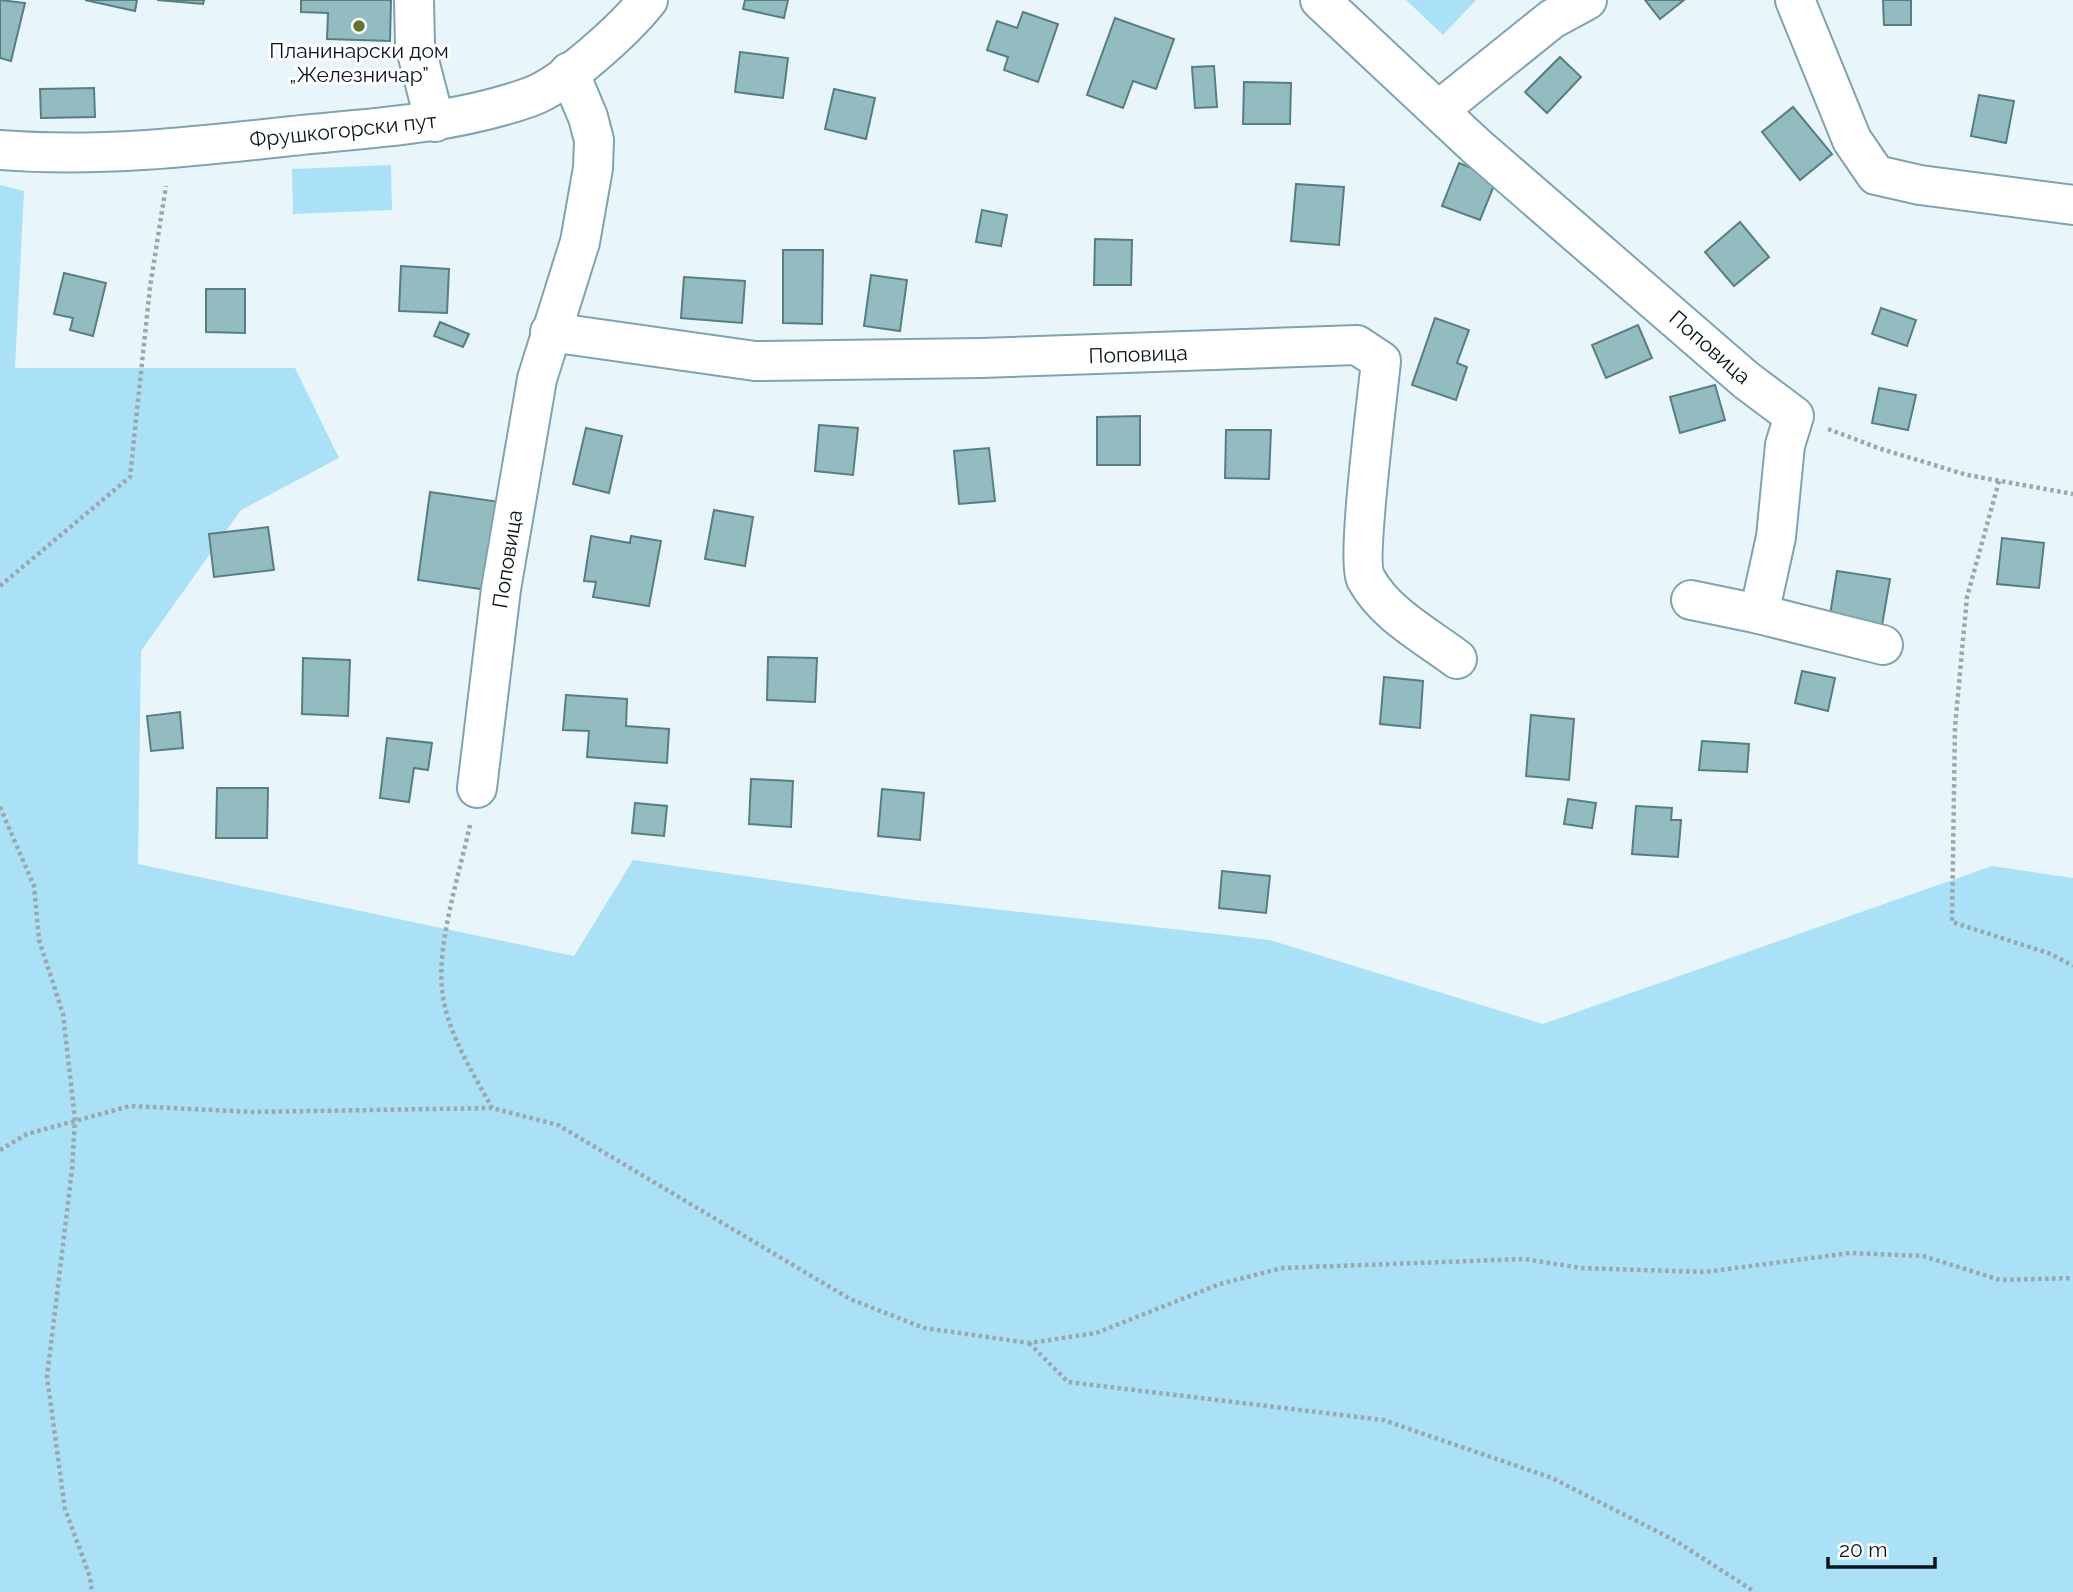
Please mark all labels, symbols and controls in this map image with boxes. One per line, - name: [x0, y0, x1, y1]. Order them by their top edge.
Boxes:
- marker: Планинарски дом „Железничар”: [351, 18, 367, 34]
- place label: Планинарски дом „Железничар”: [269, 38, 449, 87]
- street label: Фрушкогорски пут: [248, 108, 438, 152]
- street label: Поповица: [1664, 305, 1756, 389]
- street label: Поповица: [1088, 340, 1188, 368]
- street label: Поповица: [487, 508, 527, 610]
- scale bar: [1828, 1526, 1935, 1570]
- text: 20 m: [1839, 1537, 1887, 1562]

